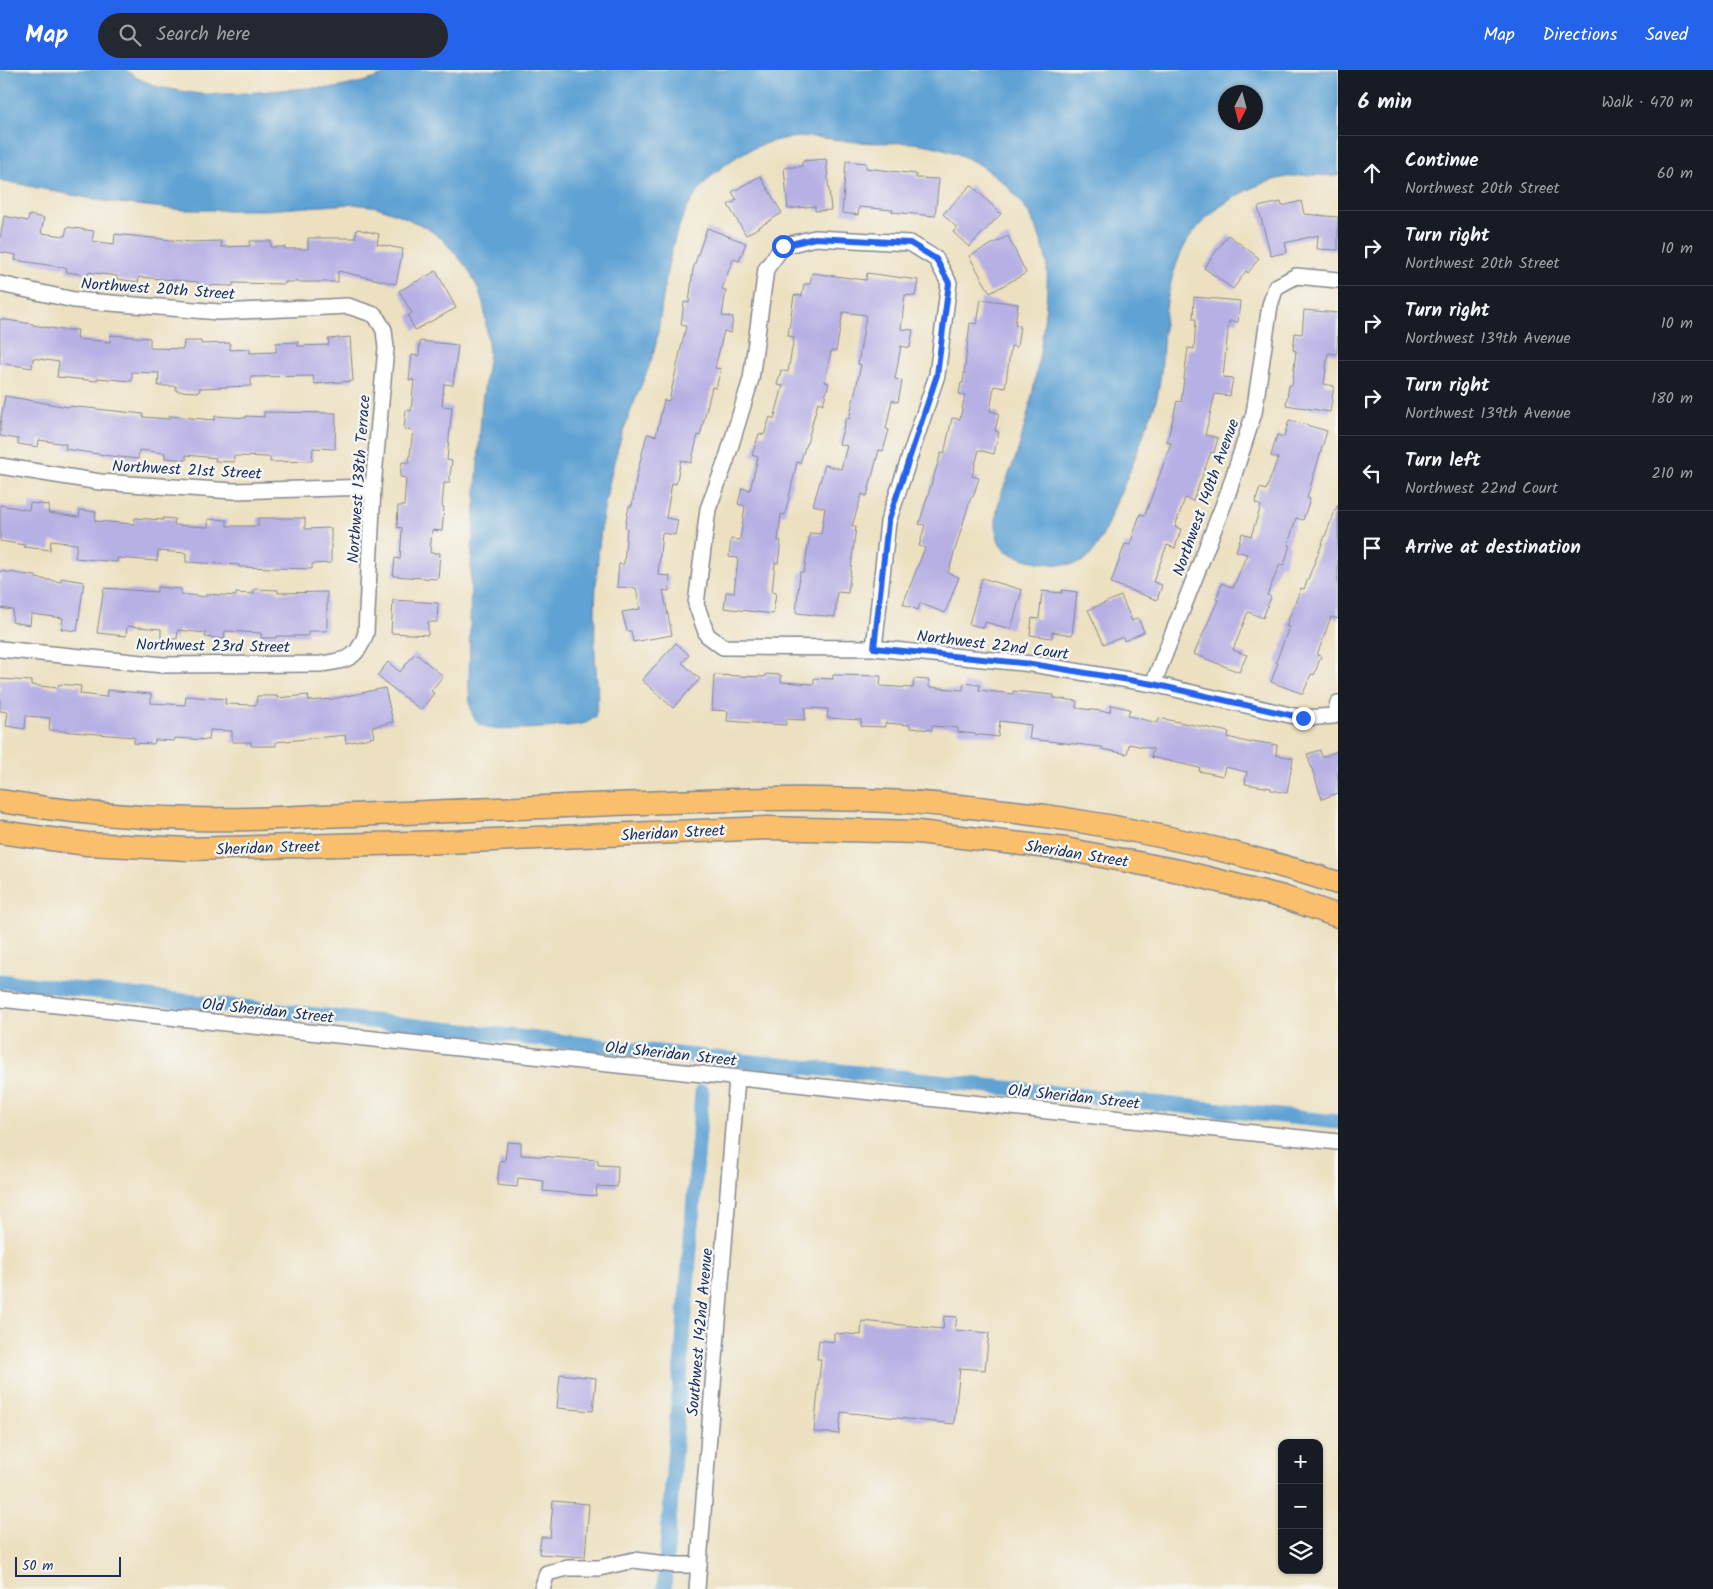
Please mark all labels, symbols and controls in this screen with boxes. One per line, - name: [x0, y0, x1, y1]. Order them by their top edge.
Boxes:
- search box: [98, 13, 448, 58]
- text: Map: [25, 16, 68, 55]
- text: Search here: [156, 20, 250, 50]
- icon: search: [116, 21, 144, 49]
- text: Map: [1483, 21, 1515, 50]
- text: Directions: [1543, 21, 1617, 50]
- text: Saved: [1645, 21, 1688, 50]
- north arrow: [1218, 85, 1263, 130]
- text: 6 min: [1358, 86, 1412, 119]
- text: Walk · 470 m: [1602, 90, 1693, 115]
- text: Continue: [1405, 146, 1478, 176]
- icon: ahead: [1358, 159, 1386, 187]
- text: 60 m: [1657, 161, 1693, 186]
- text: Northwest 20th Street: [1405, 176, 1560, 201]
- text: Turn right: [1405, 221, 1490, 251]
- icon: right: [1358, 234, 1386, 262]
- route start: [772, 235, 795, 258]
- text: 10 m: [1661, 236, 1693, 261]
- text: Northwest 20th Street: [1405, 251, 1560, 276]
- street label: Northwest 20th Street: [80, 272, 237, 307]
- text: Turn right: [1405, 296, 1490, 326]
- icon: right: [1358, 309, 1386, 337]
- text: 10 m: [1661, 311, 1693, 336]
- text: Northwest 139th Avenue: [1405, 326, 1571, 351]
- text: Turn right: [1405, 371, 1490, 401]
- icon: right: [1358, 384, 1386, 412]
- text: 180 m: [1651, 386, 1693, 411]
- street label: Northwest 138th Terrace: [341, 394, 378, 564]
- text: Northwest 139th Avenue: [1405, 401, 1571, 426]
- street label: Northwest 140th Avenue: [1166, 415, 1246, 580]
- text: Turn left: [1405, 446, 1480, 476]
- street label: Northwest 21st Street: [111, 454, 263, 487]
- icon: left: [1358, 459, 1386, 487]
- text: 210 m: [1652, 461, 1693, 486]
- text: Northwest 22nd Court: [1405, 476, 1558, 501]
- text: Arrive at destination: [1405, 533, 1581, 563]
- icon: arrive: [1358, 534, 1386, 562]
- street label: Northwest 22nd Court: [915, 624, 1071, 667]
- street label: Northwest 23rd Street: [136, 633, 291, 660]
- route end: [1292, 707, 1315, 730]
- street label: Sheridan Street: [620, 818, 727, 849]
- street label: Sheridan Street: [215, 834, 321, 863]
- street label: Sheridan Street: [1023, 834, 1131, 875]
- street label: Old Sheridan Street: [201, 992, 336, 1031]
- street label: Old Sheridan Street: [604, 1035, 739, 1074]
- street label: Old Sheridan Street: [1007, 1078, 1142, 1117]
- street label: Southwest 142nd Avenue: [681, 1247, 720, 1417]
- map controls: [1278, 1439, 1323, 1574]
- button: +: [1278, 1439, 1323, 1484]
- button: −: [1278, 1484, 1323, 1529]
- button: layers: [1278, 1529, 1323, 1574]
- scale bar: [15, 1554, 121, 1577]
- text: 50 m: [22, 1555, 53, 1577]

